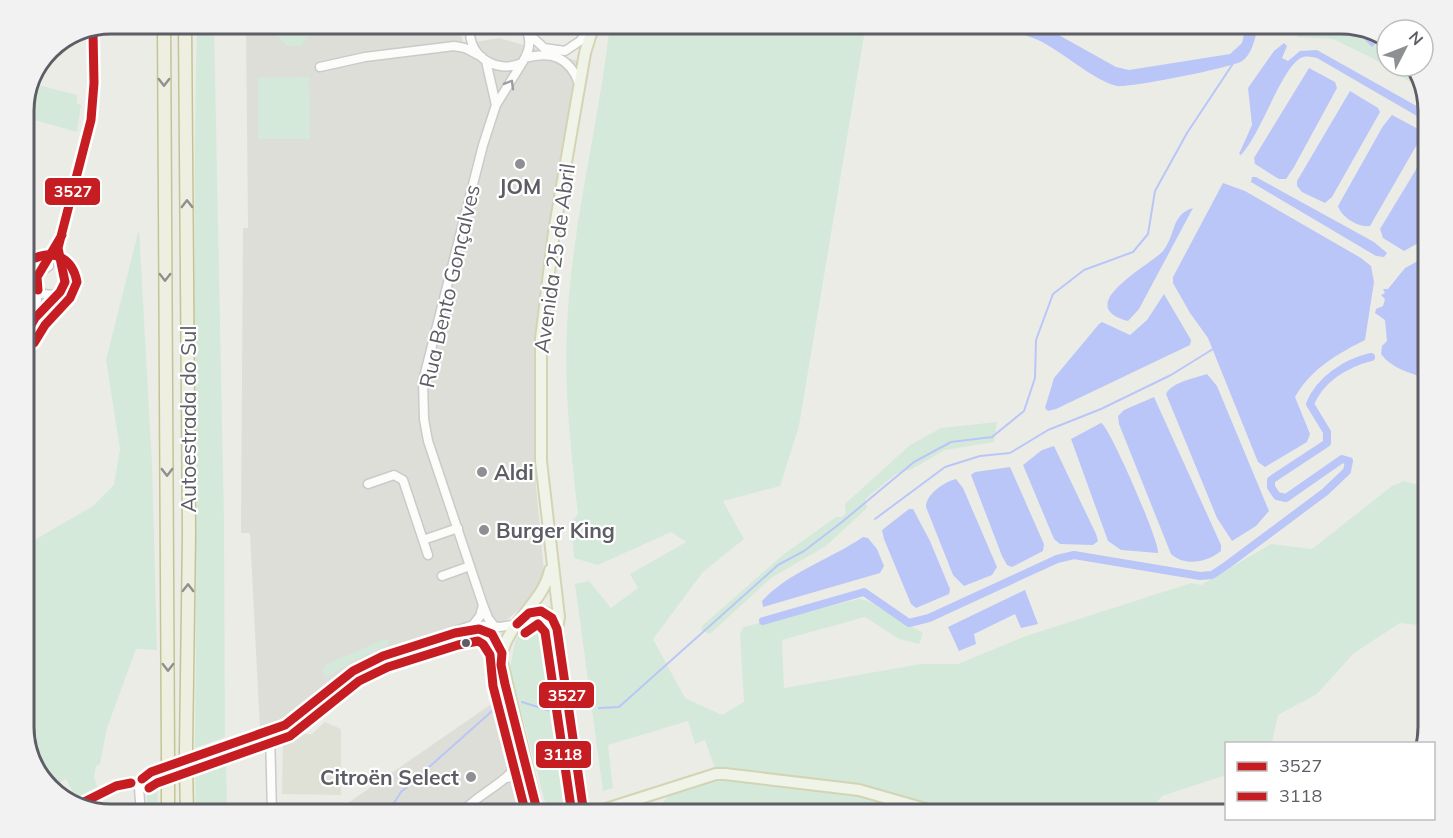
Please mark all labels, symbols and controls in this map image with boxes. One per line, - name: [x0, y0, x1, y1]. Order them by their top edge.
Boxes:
- north arrow: [1375, 18, 1435, 78]
- text: N: [1405, 27, 1428, 49]
- one-way arrow: [158, 78, 170, 87]
- one-way arrow: [502, 80, 514, 90]
- marker: JOM: [513, 157, 527, 171]
- street label: Avenida 25 de Abril: [528, 162, 580, 354]
- place label: JOM: [499, 173, 541, 199]
- line badge: 3527: [44, 177, 101, 206]
- text: 3527: [54, 181, 92, 201]
- street label: Rua Bento Gonçalves: [413, 182, 485, 390]
- one-way arrow: [180, 199, 193, 208]
- one-way arrow: [159, 273, 171, 282]
- street label: Autoestrada do Sul: [175, 326, 201, 512]
- place label: Aldi: [494, 459, 534, 485]
- marker: Aldi: [475, 465, 489, 479]
- one-way arrow: [161, 468, 173, 477]
- place label: Burger King: [496, 517, 615, 543]
- marker: Burger King: [477, 523, 491, 537]
- one-way arrow: [182, 583, 194, 592]
- unlabelled marker: [460, 637, 472, 649]
- one-way arrow: [162, 663, 174, 672]
- line badge: 3527: [538, 681, 595, 709]
- text: 3527: [548, 685, 586, 705]
- line badge: 3118: [535, 740, 592, 769]
- legend: [1225, 742, 1435, 820]
- text: 3118: [544, 744, 583, 764]
- text: 3527: [1279, 754, 1322, 777]
- place label: Citroën Select: [320, 764, 459, 790]
- marker: Citroën Select: [464, 770, 478, 784]
- text: 3118: [1279, 784, 1322, 807]

